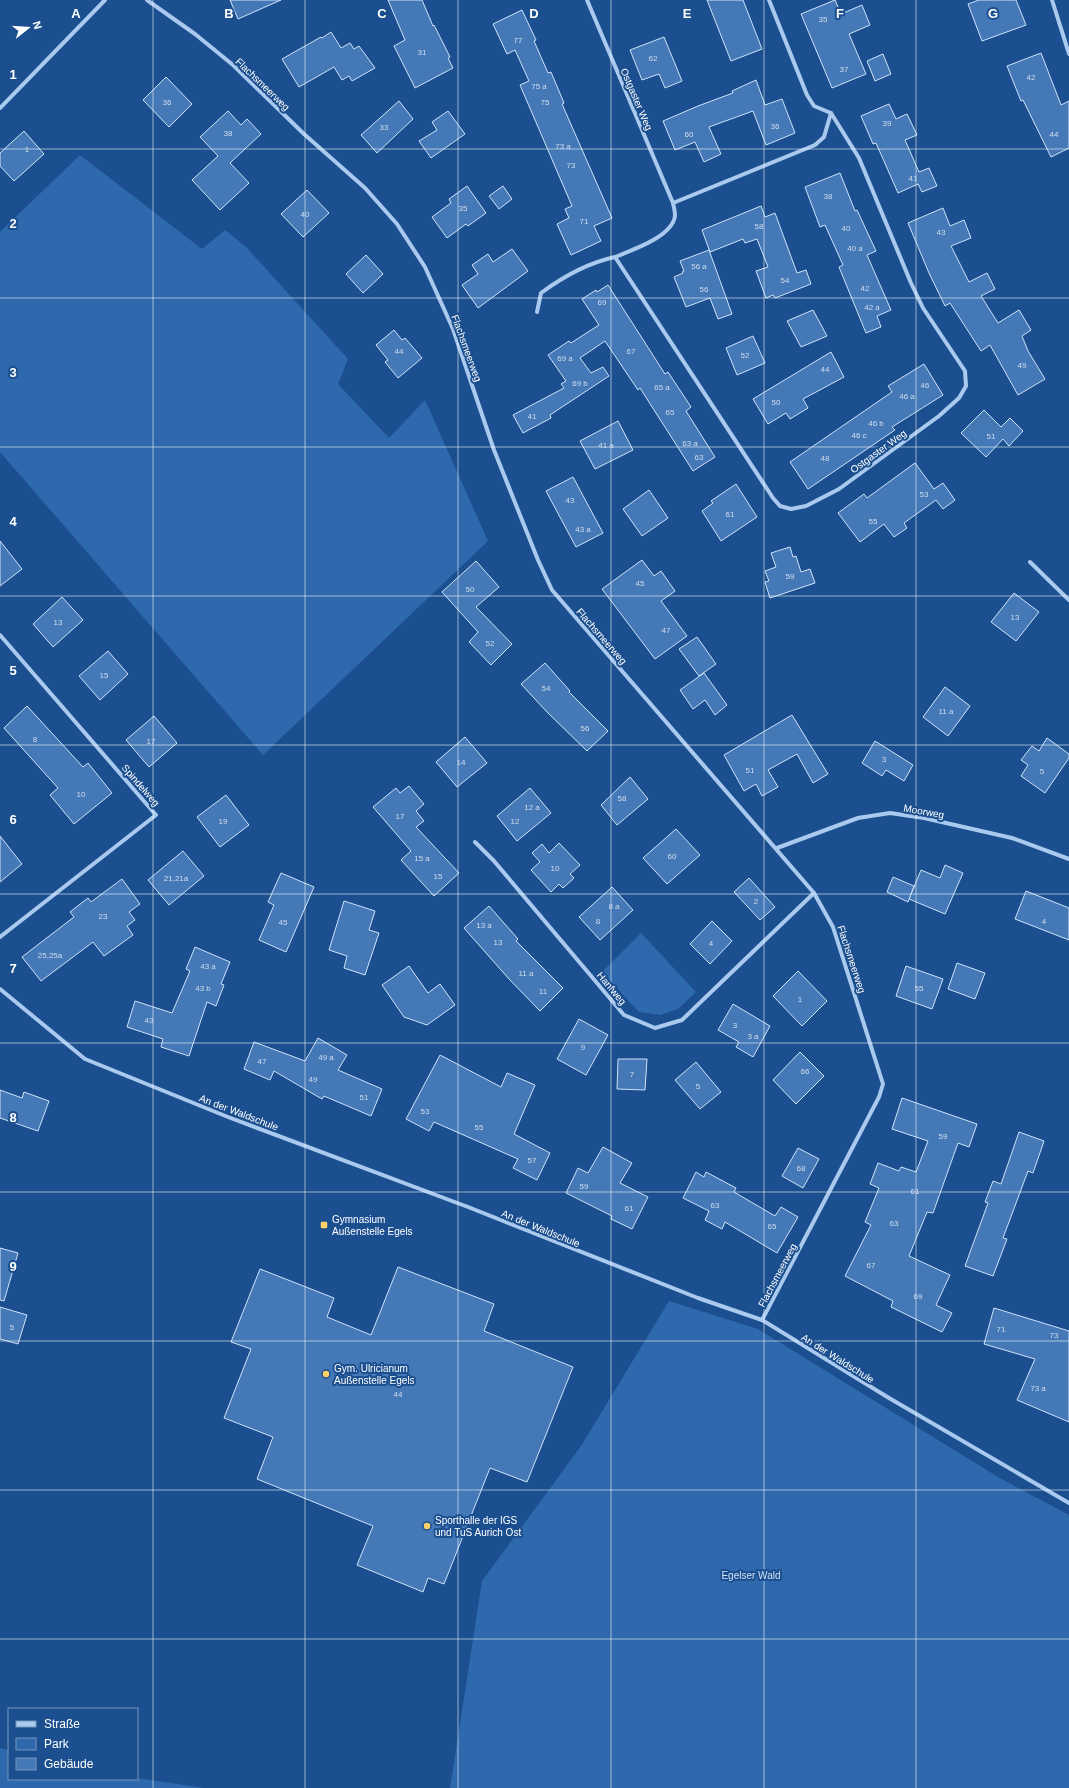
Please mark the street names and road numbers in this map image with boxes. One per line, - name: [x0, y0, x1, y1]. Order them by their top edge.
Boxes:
- street label: Flachsmeerweg: [233, 56, 292, 113]
- street label: Ostgaster Weg: [618, 66, 655, 132]
- street label: Flachsmeerweg: [449, 313, 484, 383]
- street label: Ostgaster Weg: [848, 427, 908, 475]
- street label: Flachsmeerweg: [574, 606, 629, 667]
- street label: Spindelweg: [120, 762, 162, 808]
- street label: Moorweg: [903, 803, 945, 820]
- street label: Flachsmeerweg: [835, 924, 868, 994]
- street label: Hanfweg: [595, 970, 629, 1007]
- street label: An der Waldschule: [198, 1092, 280, 1133]
- street label: An der Waldschule: [500, 1208, 582, 1249]
- street label: Flachsmeerweg: [756, 1241, 799, 1309]
- street label: An der Waldschule: [799, 1332, 876, 1385]

